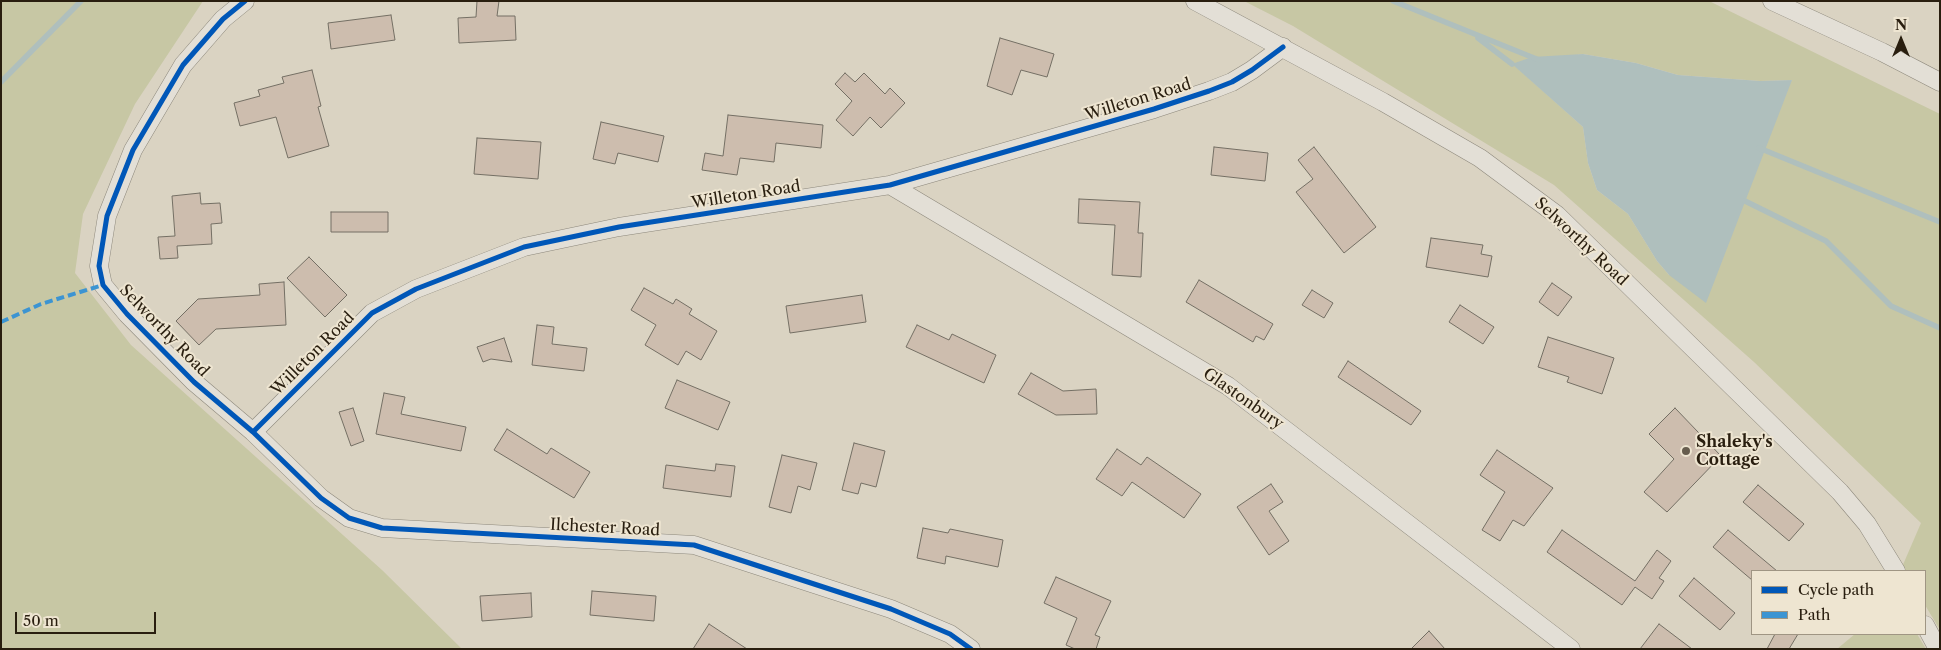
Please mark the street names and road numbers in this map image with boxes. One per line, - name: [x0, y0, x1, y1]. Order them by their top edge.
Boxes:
- street label: Willeton Road: [1083, 75, 1193, 125]
- street label: Willeton Road: [690, 177, 802, 213]
- street label: Selworthy Road: [1530, 194, 1632, 290]
- street label: Selworthy Road: [115, 281, 213, 381]
- street label: Willeton Road: [267, 308, 359, 400]
- street label: Glastonbury: [1199, 364, 1287, 434]
- street label: Ilchester Road: [549, 516, 661, 540]

